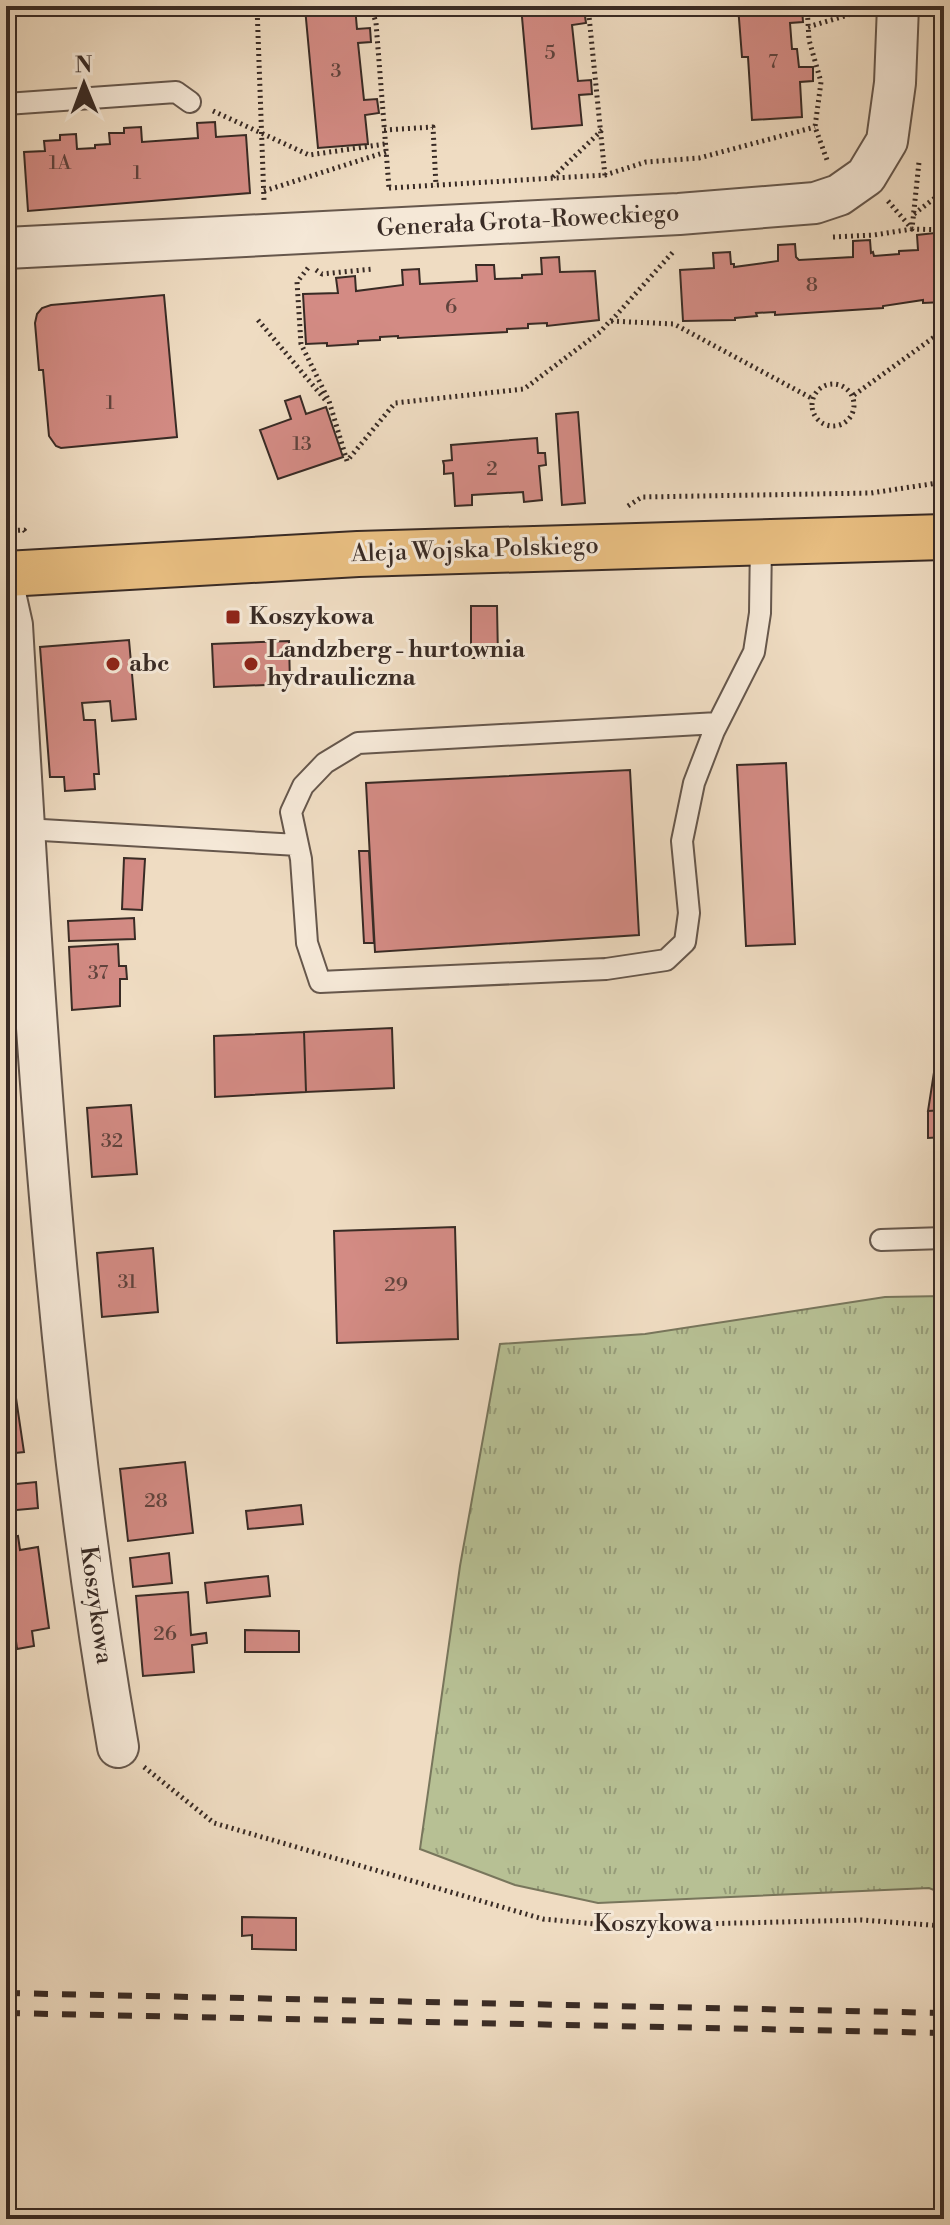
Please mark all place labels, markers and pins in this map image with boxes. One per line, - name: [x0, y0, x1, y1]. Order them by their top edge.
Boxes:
- place label: Koszykowa: [249, 602, 375, 632]
- marker: Koszykowa: [224, 608, 242, 626]
- place label: Landzberg - hurtownia hydrauliczna: [267, 635, 526, 693]
- place label: abc: [129, 649, 170, 679]
- marker: abc: [104, 655, 122, 673]
- marker: Landzberg - hurtownia hydrauliczna: [242, 655, 260, 673]

